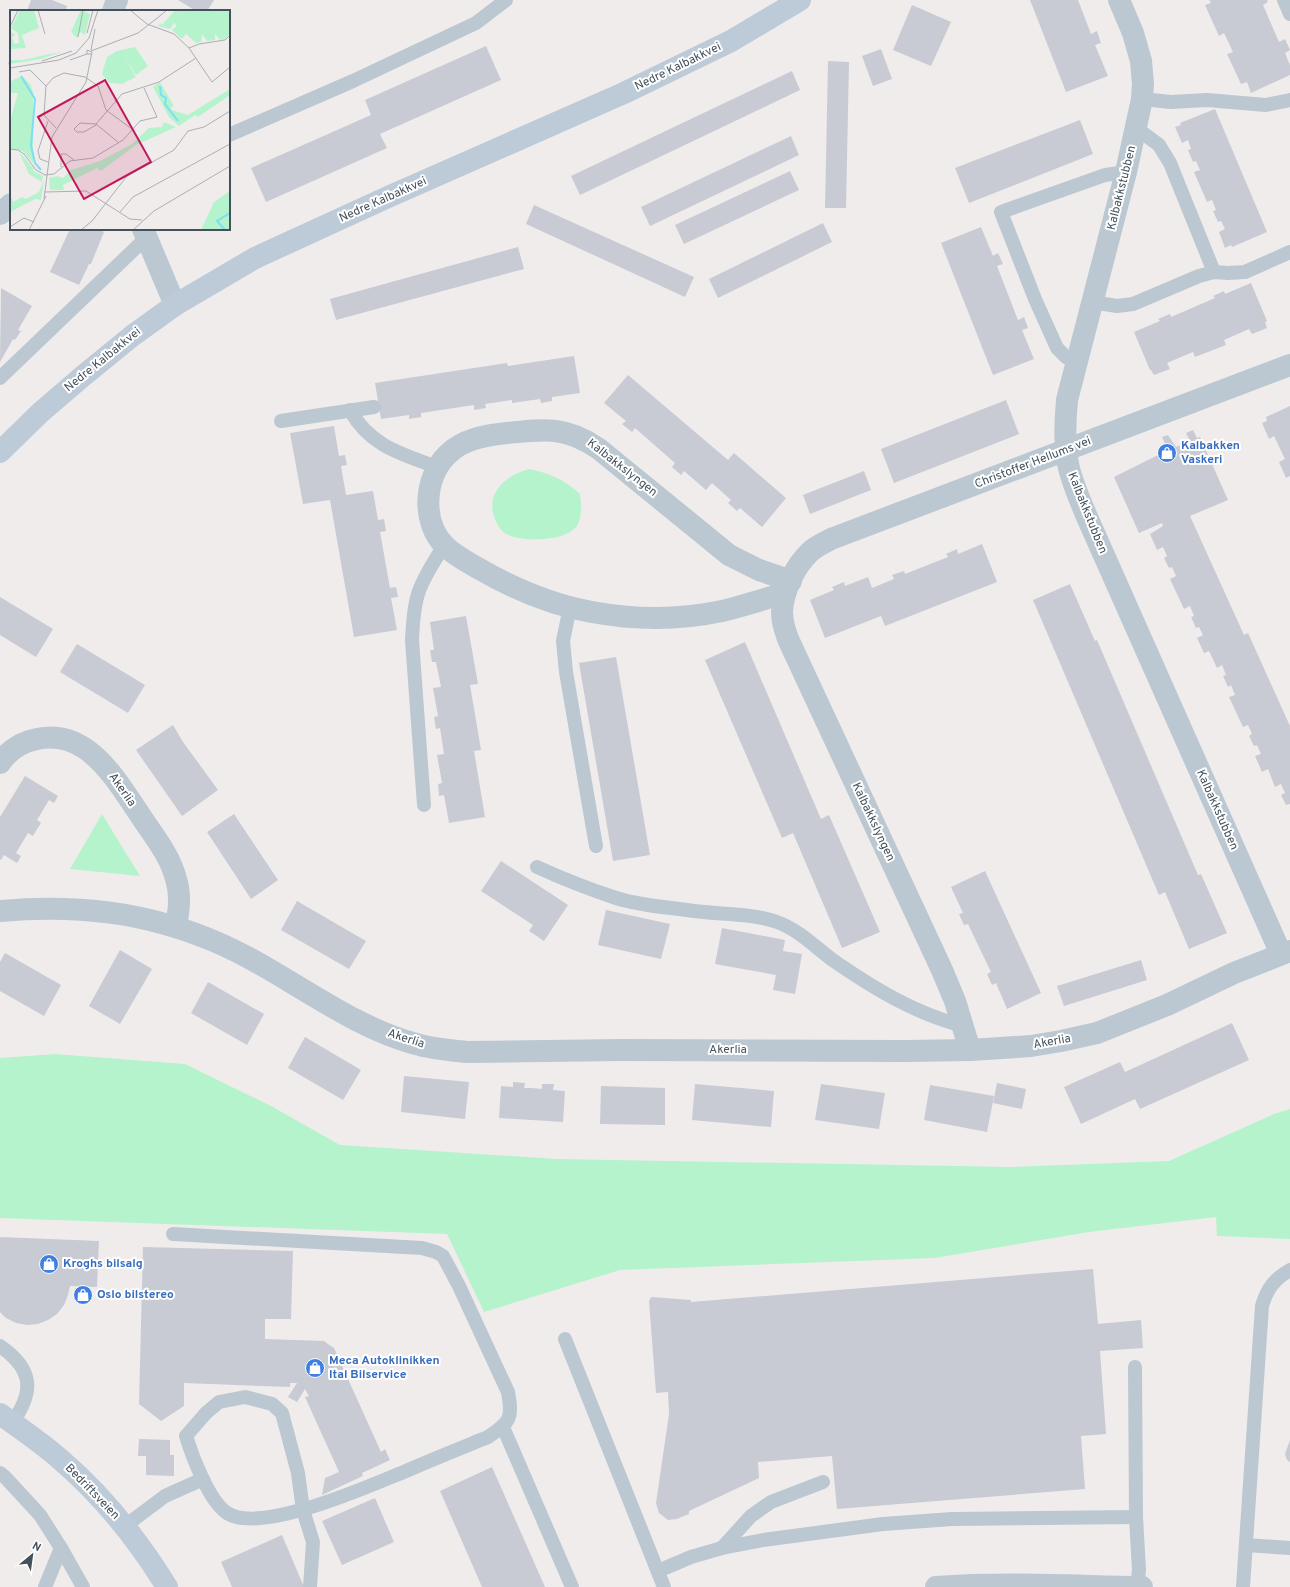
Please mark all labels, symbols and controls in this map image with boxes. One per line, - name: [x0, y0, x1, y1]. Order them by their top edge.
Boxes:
- inset map: [10, 10, 230, 230]
- street label: Nedre Kalbakkvei: [632, 39, 724, 95]
- street label: Kalbakkstubben: [1104, 144, 1140, 232]
- street label: Nedre Kalbakkvei: [337, 174, 429, 226]
- street label: Nedre Kalbakkvei: [61, 324, 145, 396]
- street label: Christoffer Hellums vei: [973, 433, 1093, 493]
- street label: Kalbakkslyngen: [584, 435, 660, 501]
- place label: Kalbakken Vaskeri: [1181, 438, 1240, 468]
- shop icon: Kalbakken Vaskeri: [1156, 442, 1178, 464]
- street label: Kalbakkstubben: [1063, 470, 1111, 556]
- street label: Kalbakkstubben: [1192, 767, 1242, 853]
- street label: Akerlia: [105, 770, 139, 810]
- street label: Kalbakkslyngen: [848, 780, 898, 864]
- street label: Akerlia: [386, 1026, 426, 1052]
- street label: Akerlia: [1032, 1031, 1072, 1053]
- street label: Akerlia: [709, 1042, 747, 1058]
- shop icon: Kroghs bilsalg: [38, 1253, 60, 1275]
- place label: Kroghs bilsalg: [63, 1256, 143, 1272]
- shop icon: Oslo bilstereo: [72, 1284, 94, 1306]
- place label: Oslo bilstereo: [97, 1287, 174, 1303]
- place label: Meca Autoklinikken Ital Bilservice: [329, 1353, 440, 1383]
- shop icon: Meca Autoklinikken Ital Bilservice: [304, 1357, 326, 1379]
- street label: Bedriftsveien: [61, 1461, 123, 1523]
- north arrow: [12, 1535, 52, 1575]
- text: N: [30, 1539, 43, 1555]

